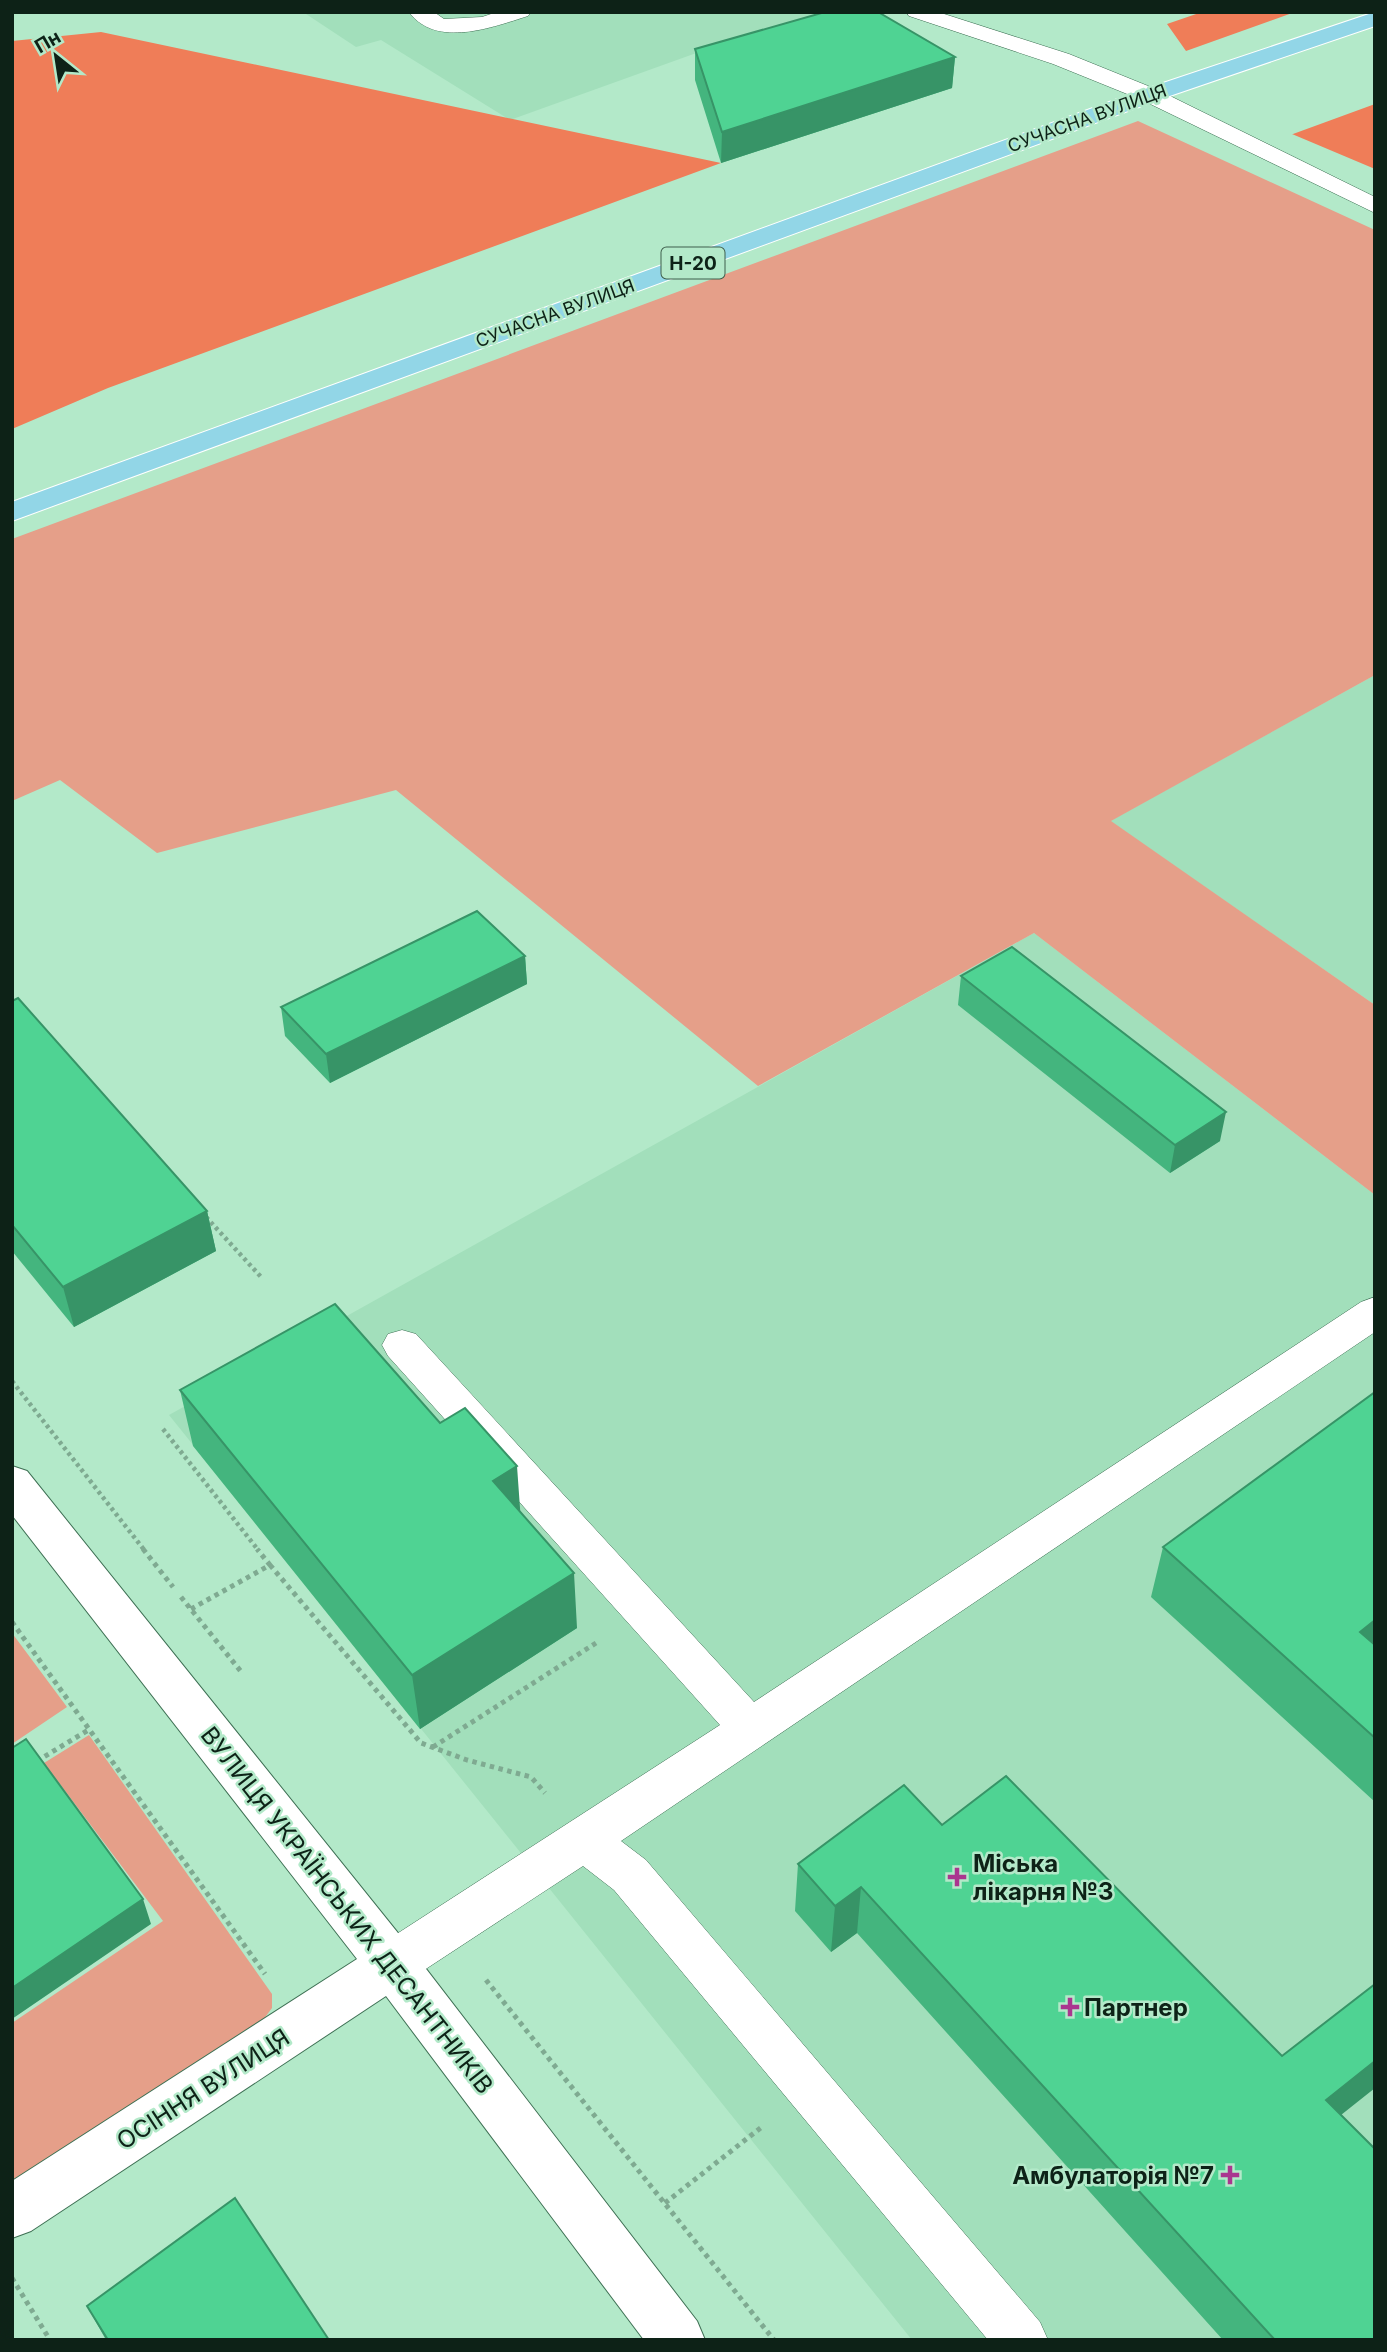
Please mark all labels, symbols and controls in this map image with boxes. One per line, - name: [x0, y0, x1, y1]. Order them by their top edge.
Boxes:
- north arrow: [21, 21, 91, 91]
- text: Пн: [31, 25, 65, 58]
- street label: СУЧАСНА ВУЛИЦЯ: [1005, 79, 1169, 157]
- road number: Н-20: [662, 247, 724, 278]
- street label: СУЧАСНА ВУЛИЦЯ: [473, 274, 637, 352]
- street label: ВУЛИЦЯ УКРАЇНСЬКИХ ДЕСАНТНИКІВ: [195, 1721, 499, 2099]
- place label: Міська лікарня №3: [973, 1849, 1113, 1906]
- marker: Міська лікарня №3: [947, 1867, 967, 1887]
- place label: Партнер: [1084, 1993, 1188, 2022]
- marker: Партнер: [1062, 1999, 1078, 2015]
- street label: ОСІННЯ ВУЛИЦЯ: [111, 2022, 295, 2156]
- place label: Амбулаторія №7: [1012, 2161, 1214, 2190]
- marker: Амбулаторія №7: [1220, 2165, 1240, 2185]

